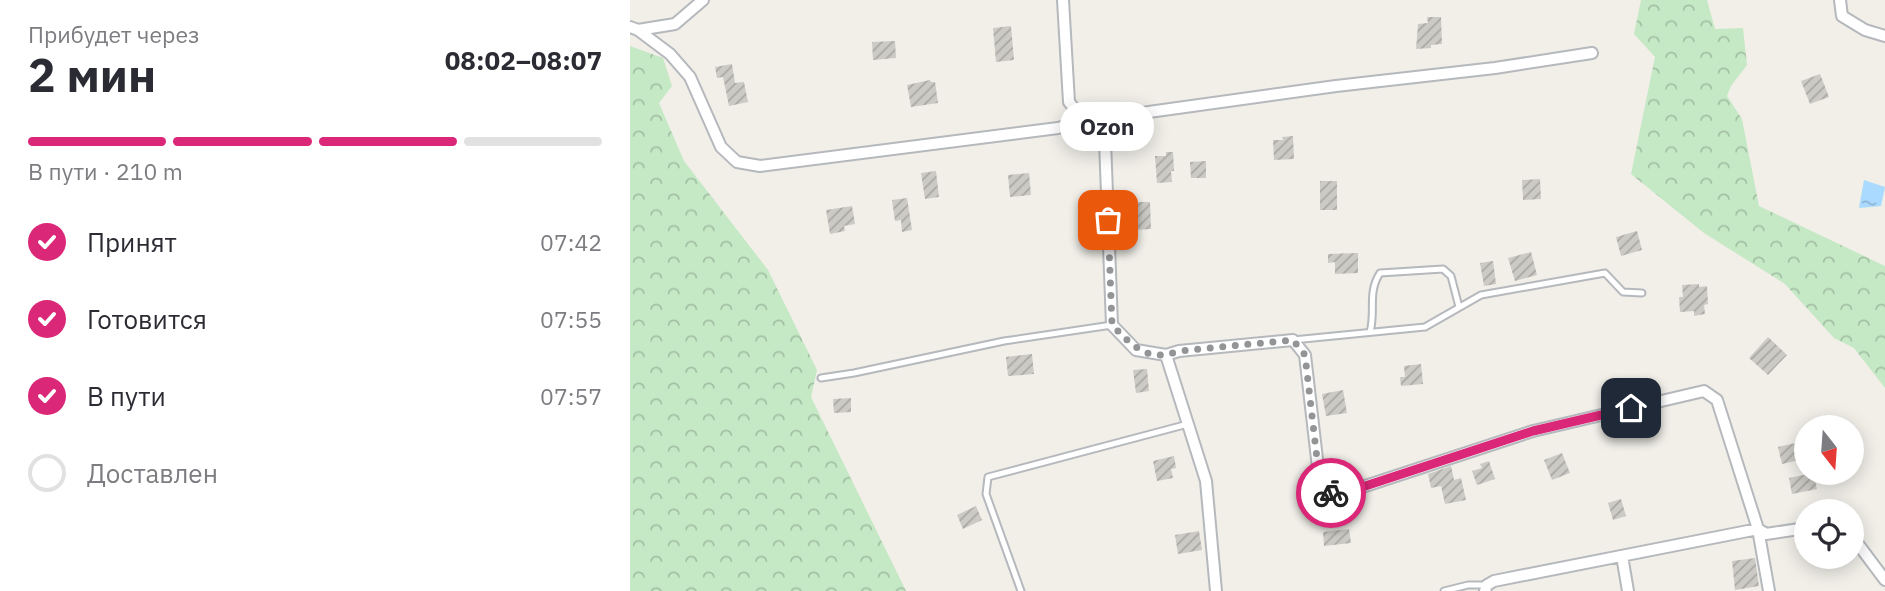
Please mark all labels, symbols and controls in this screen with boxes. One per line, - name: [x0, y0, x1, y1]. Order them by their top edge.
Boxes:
- text: Прибудет через: [28, 19, 200, 49]
- text: 08:02–08:07: [445, 43, 602, 77]
- text: 2 мин: [28, 45, 156, 105]
- callout: Ozon: [1061, 101, 1155, 150]
- text: Ozon: [1080, 111, 1134, 141]
- text: В пути · 210 m: [28, 156, 183, 186]
- pin: [1078, 190, 1138, 250]
- icon: bag: [1089, 201, 1127, 239]
- icon: check: [28, 223, 66, 261]
- text: Принят: [87, 225, 177, 259]
- text: 07:42: [540, 227, 602, 257]
- icon: check: [28, 300, 66, 338]
- text: Готовится: [87, 302, 207, 336]
- text: 07:55: [540, 304, 602, 334]
- icon: check: [28, 377, 66, 415]
- pin: [1601, 378, 1661, 438]
- text: В пути: [87, 379, 166, 413]
- text: 07:57: [540, 381, 602, 411]
- icon: home: [1612, 389, 1650, 427]
- north arrow: [1794, 415, 1864, 485]
- map controls: [1794, 415, 1864, 569]
- text: Доставлен: [87, 456, 218, 490]
- courier: [1296, 458, 1366, 528]
- icon: bike: [1312, 474, 1350, 512]
- button: locate: [1794, 499, 1864, 569]

